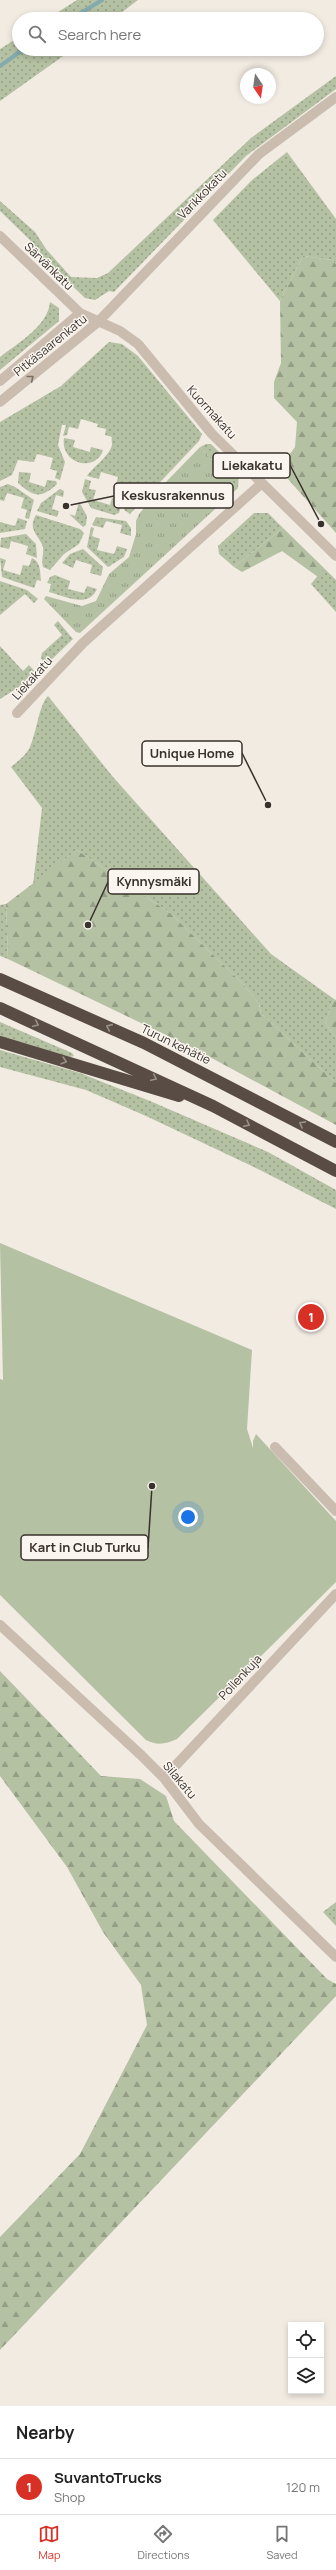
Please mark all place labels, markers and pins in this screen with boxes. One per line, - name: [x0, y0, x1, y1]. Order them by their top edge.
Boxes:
- callout: Liekakatu: [213, 453, 290, 478]
- callout: Keskusrakennus: [114, 483, 233, 508]
- callout: Unique Home: [142, 741, 242, 766]
- callout: Kynnysmäki: [108, 869, 199, 894]
- pin: 1: [298, 1302, 324, 1332]
- callout: Kart in Club Turku: [21, 1535, 148, 1560]

